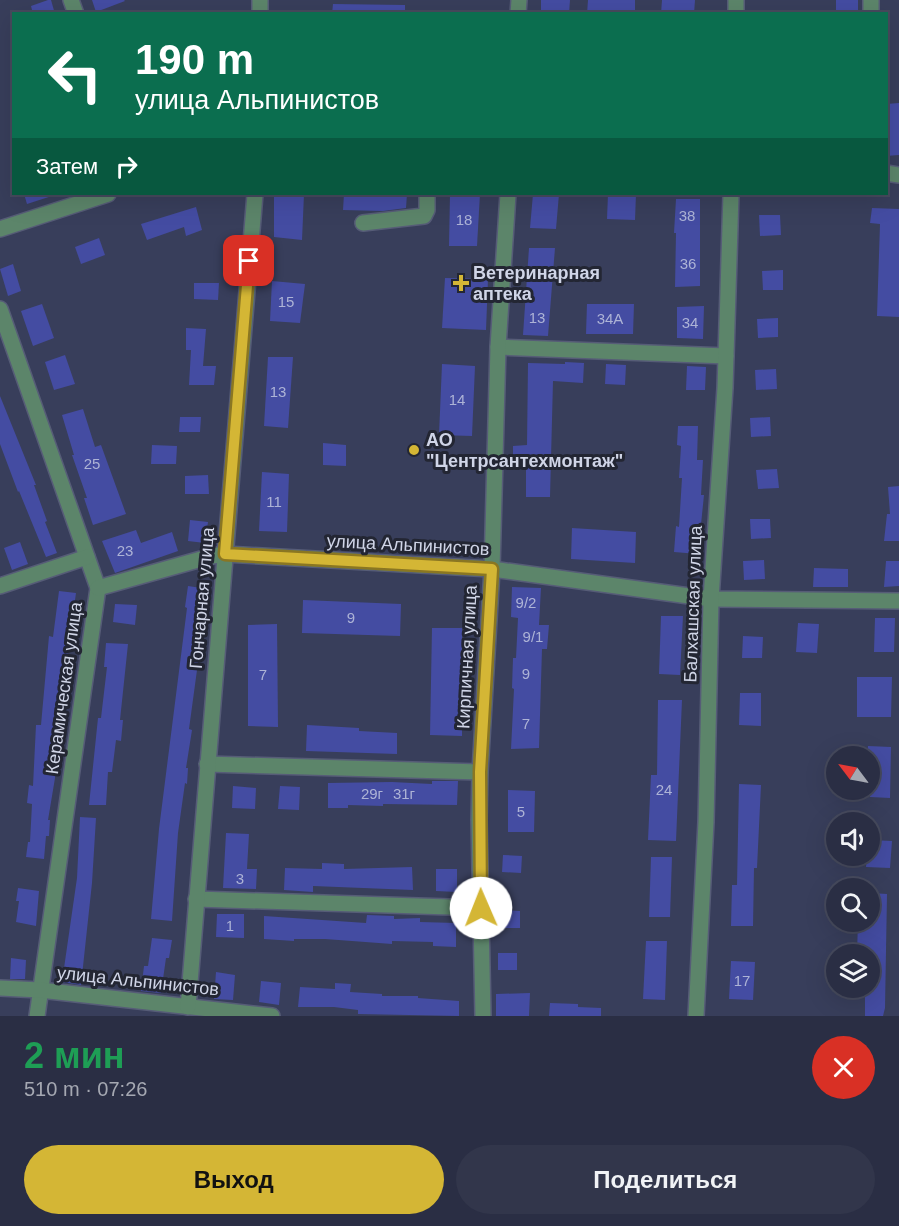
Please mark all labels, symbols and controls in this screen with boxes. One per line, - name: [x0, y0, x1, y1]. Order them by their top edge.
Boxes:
- icon: left: [36, 36, 114, 114]
- text: 190 m: [135, 36, 254, 83]
- text: улица Альпинистов: [135, 85, 379, 115]
- icon: right: [110, 150, 143, 183]
- text: Затем: [36, 154, 98, 179]
- house number: 38: [679, 207, 695, 224]
- house number: 18: [456, 211, 472, 228]
- pin: [223, 235, 274, 286]
- icon: arrive: [232, 244, 265, 277]
- house number: 36: [680, 255, 696, 272]
- place label: Ветеринарная аптека: [473, 263, 600, 304]
- marker: Ветеринарная аптека: [454, 276, 468, 290]
- house number: 15: [278, 293, 294, 310]
- house number: 13: [529, 309, 545, 326]
- house number: 34А: [597, 310, 623, 327]
- house number: 34: [682, 314, 698, 331]
- house number: 13: [270, 383, 286, 400]
- house number: 14: [449, 391, 465, 408]
- place label: АО "Центрсантехмонтаж": [426, 430, 623, 471]
- marker: АО "Центрсантехмонтаж": [407, 443, 421, 457]
- house number: 25: [84, 455, 100, 472]
- house number: 11: [266, 493, 282, 510]
- street label: Балхашская улица: [680, 524, 706, 683]
- street label: Гончарная улица: [186, 525, 218, 670]
- street label: улица Альпинистов: [326, 531, 490, 559]
- house number: 23: [117, 542, 133, 559]
- street label: Кирпичная улица: [453, 584, 481, 729]
- house number: 9/2: [516, 594, 536, 611]
- street label: Керамическая улица: [42, 600, 86, 775]
- house number: 9: [347, 609, 355, 626]
- house number: 9/1: [523, 628, 543, 645]
- house number: 9: [522, 665, 530, 682]
- house number: 7: [259, 666, 267, 683]
- house number: 7: [522, 715, 530, 732]
- north arrow: [826, 746, 880, 800]
- map controls: [826, 746, 880, 998]
- house number: 24: [656, 781, 672, 798]
- house number: 29г: [361, 785, 384, 802]
- house number: 31г: [393, 785, 416, 802]
- house number: 5: [517, 803, 525, 820]
- button: sound: [826, 812, 880, 866]
- house number: 3: [236, 870, 244, 887]
- position arrow: [449, 876, 513, 940]
- button: search: [826, 878, 880, 932]
- house number: 1: [226, 917, 234, 934]
- button: layers: [826, 944, 880, 998]
- street label: улица Альпинистов: [56, 963, 220, 999]
- house number: 17: [734, 972, 750, 989]
- text: 2 мин: [24, 1035, 125, 1076]
- button: close: [812, 1036, 875, 1099]
- text: 510 m · 07:26: [24, 1078, 147, 1100]
- button: Выход: [24, 1145, 444, 1214]
- button: Поделиться: [456, 1145, 875, 1214]

